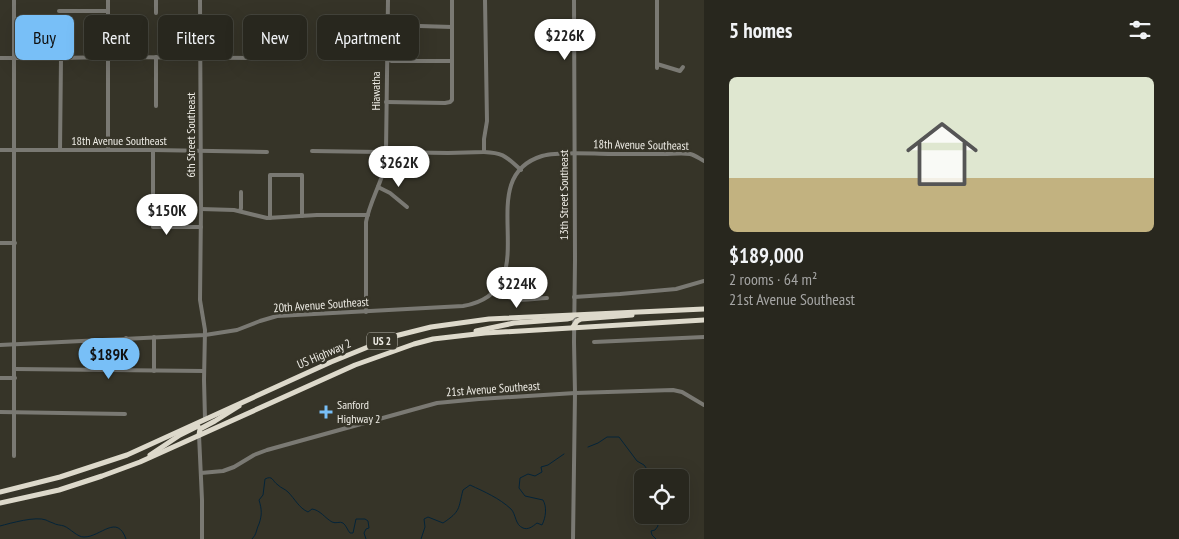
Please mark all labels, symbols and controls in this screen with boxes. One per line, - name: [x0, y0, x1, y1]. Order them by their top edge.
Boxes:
- chip: Buy: [15, 15, 74, 60]
- chip: Rent: [84, 15, 148, 60]
- chip: Filters: [158, 15, 233, 60]
- chip: New: [243, 15, 307, 60]
- chip: Apartment: [317, 15, 419, 60]
- icon: filters: [1126, 16, 1154, 44]
- text: 5 homes: [729, 17, 792, 44]
- pin: $226K: [530, 18, 600, 61]
- text: $226K: [546, 25, 584, 45]
- street label: Hiawatha: [368, 71, 383, 111]
- street label: 6th Street Southeast: [183, 92, 198, 178]
- icon: home: [897, 109, 987, 199]
- street label: 18th Avenue Southeast: [71, 133, 168, 148]
- street label: 18th Avenue Southeast: [593, 136, 690, 153]
- pin: $262K: [364, 146, 434, 188]
- street label: 13th Street Southeast: [556, 149, 571, 240]
- text: $262K: [380, 152, 418, 172]
- pin: $150K: [132, 194, 202, 236]
- text: $150K: [148, 200, 186, 220]
- text: $189,000: [729, 242, 804, 269]
- pin: $224K: [482, 266, 552, 309]
- text: 2 rooms · 64 m²: [729, 269, 817, 289]
- text: $224K: [498, 273, 536, 293]
- text: 21st Avenue Southeast: [729, 289, 855, 309]
- street label: 20th Avenue Southeast: [273, 294, 370, 315]
- road number: US 2: [367, 332, 397, 350]
- street label: US Highway 2: [294, 335, 353, 372]
- pin: $189K: [74, 338, 144, 380]
- text: $189K: [90, 344, 128, 364]
- street label: 21st Avenue Southeast: [445, 378, 541, 399]
- place label: Sanford Highway 2: [337, 397, 381, 426]
- marker: Sanford Highway 2: [319, 405, 333, 419]
- map controls: [634, 469, 689, 524]
- button: locate: [634, 469, 689, 524]

